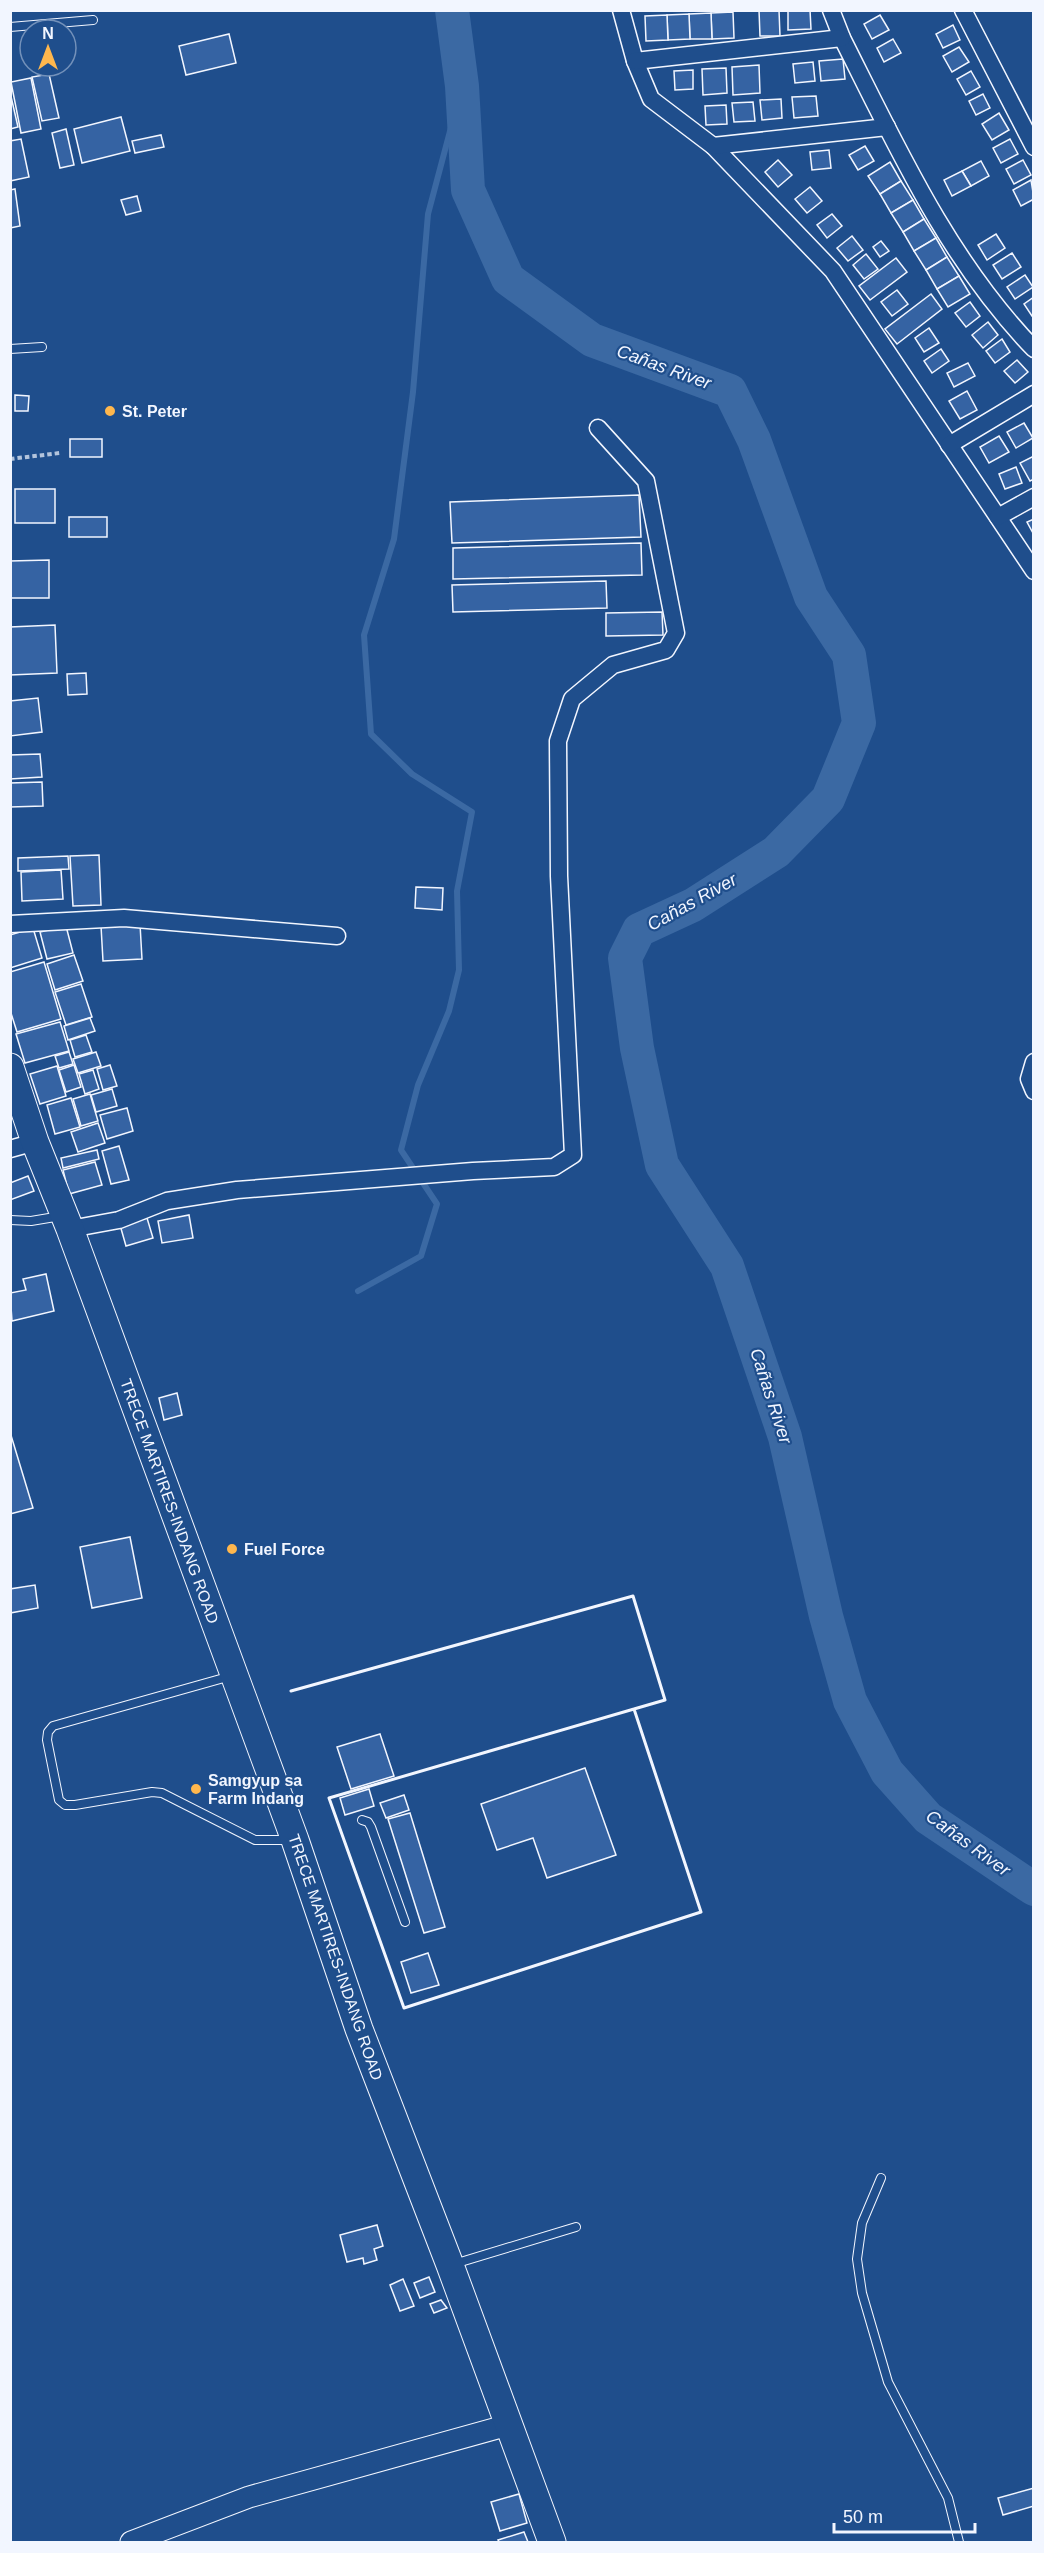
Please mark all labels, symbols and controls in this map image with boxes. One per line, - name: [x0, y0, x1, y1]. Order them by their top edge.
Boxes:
- north arrow: [18, 18, 78, 78]
- text: N: [42, 25, 54, 42]
- water label: Cañas River: [614, 341, 715, 394]
- place label: St. Peter: [122, 403, 187, 420]
- marker: St. Peter: [103, 404, 117, 418]
- water label: Cañas River: [644, 869, 741, 935]
- water label: Cañas River: [746, 1346, 796, 1447]
- street label: TRECE MARTIRES-INDANG ROAD: [117, 1376, 222, 1626]
- place label: Fuel Force: [244, 1541, 325, 1558]
- marker: Fuel Force: [225, 1542, 239, 1556]
- place label: Samgyup sa Farm Indang: [208, 1772, 304, 1807]
- marker: Samgyup sa Farm Indang: [189, 1782, 203, 1796]
- water label: Cañas River: [922, 1806, 1015, 1881]
- street label: TRECE MARTIRES-INDANG ROAD: [285, 1832, 386, 2083]
- scale bar: [834, 2496, 975, 2534]
- text: 50 m: [843, 2507, 883, 2527]

